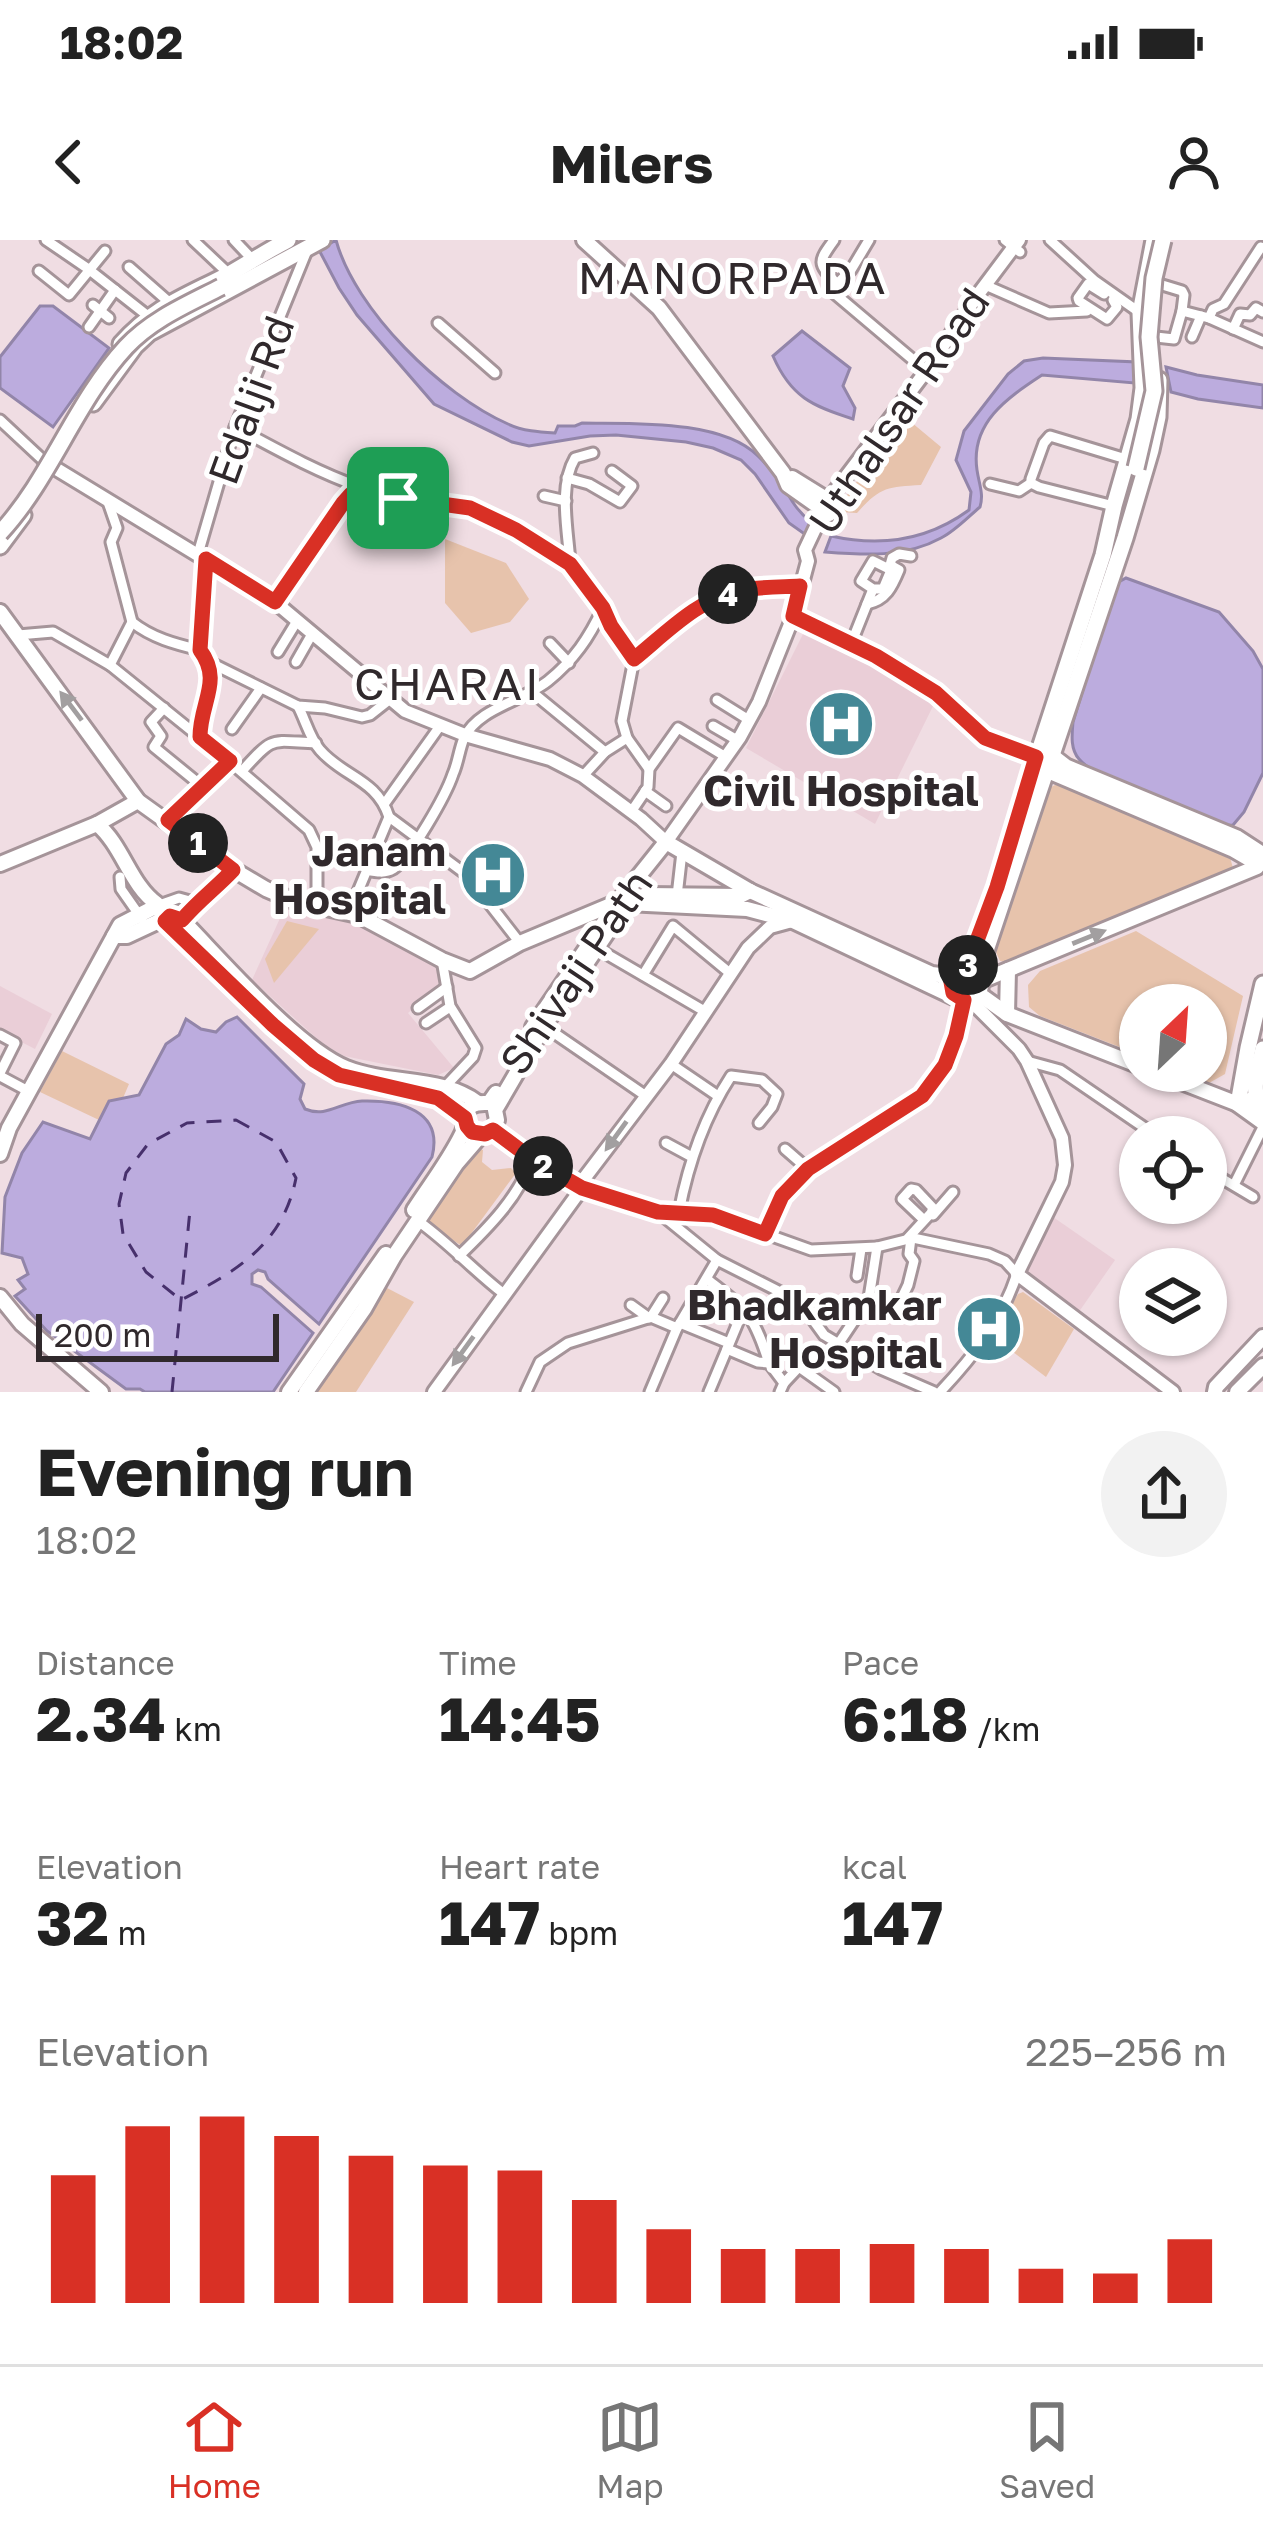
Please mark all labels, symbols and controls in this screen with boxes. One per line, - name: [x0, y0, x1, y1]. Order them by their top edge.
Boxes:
- text: 18:02: [60, 15, 183, 69]
- icon: back: [36, 129, 102, 195]
- icon: person: [1161, 129, 1227, 195]
- text: Milers: [550, 130, 713, 195]
- district label: MANORPADA: [578, 250, 888, 304]
- street label: Uthalsar Road: [797, 278, 999, 543]
- street label: Edalji Rd: [197, 309, 304, 491]
- pin: [347, 447, 449, 549]
- icon: arrive: [365, 465, 431, 531]
- pin: 4: [698, 564, 758, 624]
- text: 4: [718, 574, 738, 613]
- district label: CHARAI: [354, 656, 542, 710]
- hospital icon: Civil Hospital: [806, 689, 876, 759]
- one-way arrow: [59, 690, 83, 721]
- place label: Civil Hospital: [703, 765, 979, 815]
- pin: 1: [168, 813, 228, 873]
- text: 1: [190, 823, 207, 862]
- place label: Janam Hospital: [273, 825, 446, 923]
- hospital icon: Janam Hospital: [458, 840, 528, 910]
- street label: Shivaji Path: [488, 860, 662, 1083]
- one-way arrow: [1071, 927, 1107, 946]
- pin: 3: [938, 935, 998, 995]
- text: 3: [958, 945, 978, 984]
- north arrow: [1119, 984, 1227, 1092]
- map controls: [1119, 984, 1227, 1356]
- button: locate: [1119, 1116, 1227, 1224]
- one-way arrow: [604, 1121, 628, 1152]
- pin: 2: [513, 1136, 573, 1196]
- text: 2: [533, 1146, 553, 1185]
- button: layers: [1119, 1248, 1227, 1356]
- place label: Bhadkamkar Hospital: [687, 1279, 942, 1377]
- hospital icon: Bhadkamkar Hospital: [954, 1294, 1024, 1364]
- scale bar: [36, 1308, 279, 1361]
- text: 200 m: [54, 1315, 152, 1354]
- one-way arrow: [452, 1335, 476, 1367]
- text: Evening run: [36, 1431, 414, 1511]
- button: share: [1101, 1431, 1227, 1557]
- text: 18:02: [36, 1516, 137, 1563]
- text: Distance: [36, 1643, 175, 1682]
- text: Time: [439, 1643, 517, 1682]
- text: Pace: [842, 1643, 919, 1682]
- text: 2.34: [36, 1682, 166, 1754]
- text: 14:45: [439, 1682, 601, 1754]
- text: 6:18: [842, 1682, 969, 1754]
- text: km: [166, 1709, 222, 1748]
- text: /km: [969, 1709, 1041, 1748]
- text: Elevation: [36, 1847, 183, 1886]
- text: Heart rate: [439, 1847, 600, 1886]
- text: kcal: [842, 1847, 907, 1886]
- text: 32: [36, 1886, 109, 1958]
- text: 147: [439, 1886, 540, 1958]
- text: 147: [842, 1886, 943, 1958]
- text: m: [109, 1913, 147, 1952]
- text: bpm: [540, 1913, 618, 1952]
- text: Elevation: [36, 2028, 209, 2075]
- text: 225–256 m: [1025, 2028, 1227, 2075]
- tab: Home: [168, 2394, 261, 2505]
- tab: Map: [596, 2394, 664, 2505]
- tab: Saved: [999, 2394, 1095, 2505]

